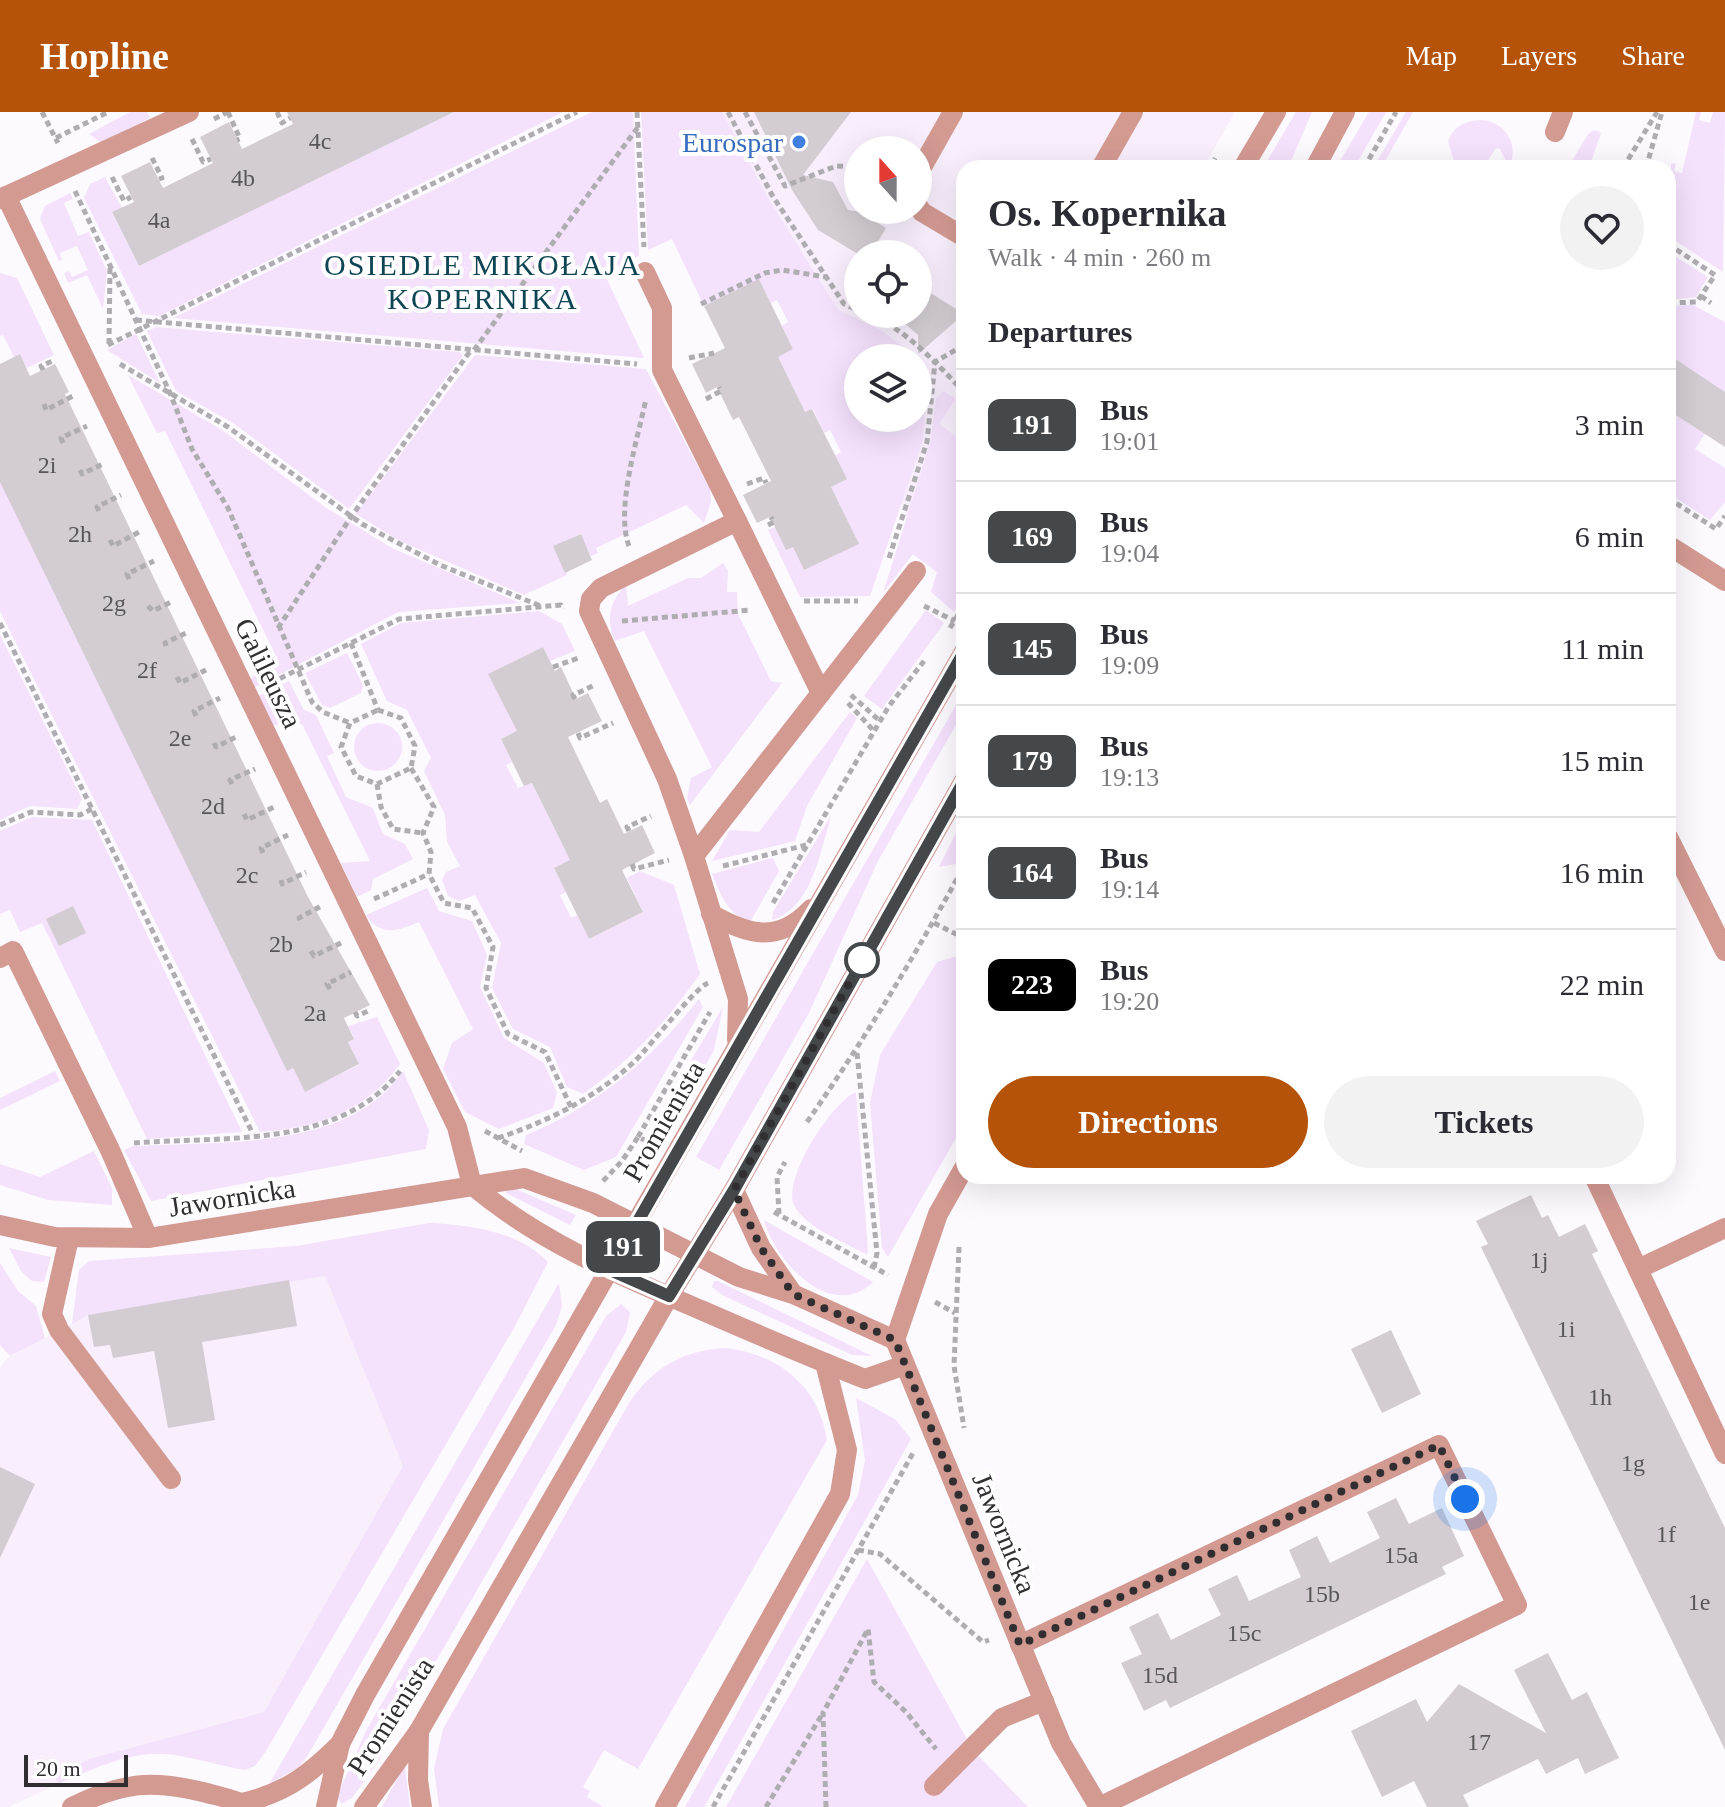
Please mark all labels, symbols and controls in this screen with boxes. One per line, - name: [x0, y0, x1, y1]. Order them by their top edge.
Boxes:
- text: Hopline: [40, 35, 169, 77]
- text: Map: [1406, 40, 1457, 71]
- text: Layers: [1501, 40, 1577, 71]
- text: Share: [1621, 40, 1685, 71]
- place label: Eurospar: [682, 127, 784, 158]
- house number: 4c: [309, 128, 331, 154]
- marker: Eurospar: [790, 133, 808, 151]
- north arrow: [844, 136, 932, 224]
- map controls: [844, 136, 932, 432]
- house number: 4b: [231, 165, 255, 191]
- button: heart: [1560, 186, 1644, 270]
- text: Os. Kopernika: [988, 192, 1227, 234]
- house number: 4a: [148, 207, 171, 233]
- button: locate: [844, 240, 932, 328]
- text: Walk · 4 min · 260 m: [988, 243, 1211, 272]
- district label: OSIEDLE MIKOŁAJA KOPERNIKA: [324, 248, 642, 315]
- text: Departures: [988, 315, 1132, 348]
- button: layers: [844, 344, 932, 432]
- text: Bus: [1100, 393, 1148, 426]
- text: 3 min: [1575, 408, 1644, 441]
- text: 191: [1011, 409, 1053, 440]
- text: 19:01: [1100, 427, 1159, 456]
- house number: 2i: [38, 452, 57, 478]
- text: Bus: [1100, 505, 1148, 538]
- text: 6 min: [1575, 520, 1644, 553]
- house number: 2h: [68, 521, 92, 547]
- text: 169: [1011, 521, 1053, 552]
- text: 19:04: [1100, 539, 1159, 568]
- house number: 2g: [102, 590, 126, 616]
- street label: Galileusza: [229, 613, 309, 734]
- text: Bus: [1100, 617, 1148, 650]
- text: 11 min: [1561, 632, 1644, 665]
- text: 145: [1011, 633, 1053, 664]
- text: 19:09: [1100, 651, 1159, 680]
- house number: 2f: [137, 657, 157, 683]
- house number: 2e: [169, 725, 191, 751]
- text: Bus: [1100, 729, 1148, 762]
- text: 15 min: [1560, 744, 1644, 777]
- text: 179: [1011, 745, 1053, 776]
- text: 19:13: [1100, 763, 1159, 792]
- house number: 2d: [201, 793, 225, 819]
- text: Bus: [1100, 841, 1148, 874]
- text: 16 min: [1560, 856, 1644, 889]
- text: 164: [1011, 857, 1053, 888]
- house number: 2c: [236, 862, 258, 888]
- text: 19:14: [1100, 875, 1159, 904]
- house number: 2b: [269, 931, 293, 957]
- unlabelled marker: [845, 943, 879, 977]
- text: Bus: [1100, 953, 1148, 986]
- text: 22 min: [1560, 968, 1644, 1001]
- text: 223: [1011, 969, 1053, 1000]
- text: 19:20: [1100, 987, 1159, 1016]
- house number: 2a: [304, 1000, 327, 1026]
- street label: Promienista: [617, 1055, 711, 1187]
- button: Directions: [988, 1076, 1308, 1168]
- button: Tickets: [1324, 1076, 1644, 1168]
- street label: Jawornicka: [167, 1172, 298, 1223]
- line badge: 191: [577, 1221, 669, 1273]
- text: 191: [602, 1231, 644, 1262]
- house number: 1j: [1530, 1247, 1548, 1273]
- house number: 1i: [1557, 1316, 1576, 1342]
- house number: 1h: [1588, 1384, 1612, 1410]
- house number: 1g: [1621, 1450, 1645, 1476]
- street label: Jawornicka: [966, 1468, 1043, 1599]
- your location: [1445, 1479, 1485, 1519]
- house number: 1f: [1656, 1521, 1676, 1547]
- house number: 15a: [1384, 1542, 1419, 1568]
- house number: 15b: [1304, 1581, 1340, 1607]
- house number: 1e: [1688, 1589, 1710, 1615]
- house number: 15c: [1227, 1620, 1261, 1646]
- street label: Promienista: [341, 1651, 440, 1781]
- house number: 15d: [1142, 1662, 1178, 1688]
- house number: 17: [1467, 1729, 1491, 1755]
- scale bar: [24, 1751, 128, 1787]
- text: 20 m: [36, 1756, 81, 1781]

